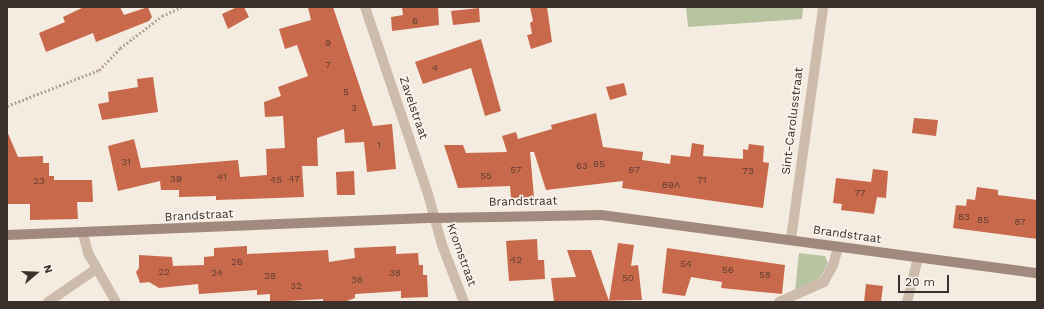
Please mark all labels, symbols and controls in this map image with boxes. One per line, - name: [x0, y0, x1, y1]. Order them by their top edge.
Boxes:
- house number: 6: [412, 15, 418, 27]
- house number: 9: [325, 37, 331, 49]
- house number: 7: [325, 59, 331, 71]
- house number: 4: [432, 62, 438, 74]
- street label: Sint-Carolusstraat: [779, 67, 807, 175]
- street label: Zavelstraat: [396, 75, 430, 141]
- house number: 5: [343, 86, 349, 98]
- house number: 3: [351, 102, 357, 114]
- house number: 1: [377, 139, 381, 151]
- house number: 31: [121, 156, 131, 168]
- house number: 65: [593, 158, 605, 170]
- house number: 63: [576, 160, 588, 172]
- house number: 57: [510, 164, 522, 176]
- house number: 67: [628, 164, 640, 176]
- house number: 73: [742, 165, 754, 177]
- house number: 55: [480, 170, 492, 182]
- house number: 41: [217, 171, 227, 183]
- house number: 39: [170, 173, 182, 185]
- house number: 47: [288, 173, 300, 185]
- house number: 45: [270, 174, 282, 186]
- house number: 71: [697, 174, 707, 186]
- house number: 23: [33, 175, 45, 187]
- house number: 69A: [662, 179, 680, 191]
- house number: 77: [854, 187, 866, 199]
- street label: Brandstraat: [488, 194, 558, 210]
- street label: Brandstraat: [164, 207, 234, 225]
- house number: 83: [958, 211, 970, 223]
- house number: 85: [977, 214, 989, 226]
- house number: 87: [1014, 216, 1026, 228]
- street label: Kromstraat: [443, 222, 479, 288]
- street label: Brandstraat: [812, 223, 882, 247]
- north arrow: [16, 253, 56, 293]
- house number: 42: [510, 254, 522, 266]
- house number: 26: [231, 256, 243, 268]
- house number: 54: [680, 258, 692, 270]
- text: N: [40, 263, 55, 275]
- house number: 56: [722, 264, 734, 276]
- house number: 22: [158, 266, 170, 278]
- house number: 24: [211, 267, 223, 279]
- house number: 38: [389, 267, 401, 279]
- scale bar: [900, 267, 951, 293]
- house number: 58: [759, 269, 771, 281]
- house number: 28: [264, 270, 276, 282]
- house number: 50: [622, 272, 634, 284]
- house number: 36: [351, 274, 363, 286]
- text: 20 m: [905, 275, 935, 289]
- house number: 32: [290, 280, 302, 292]

